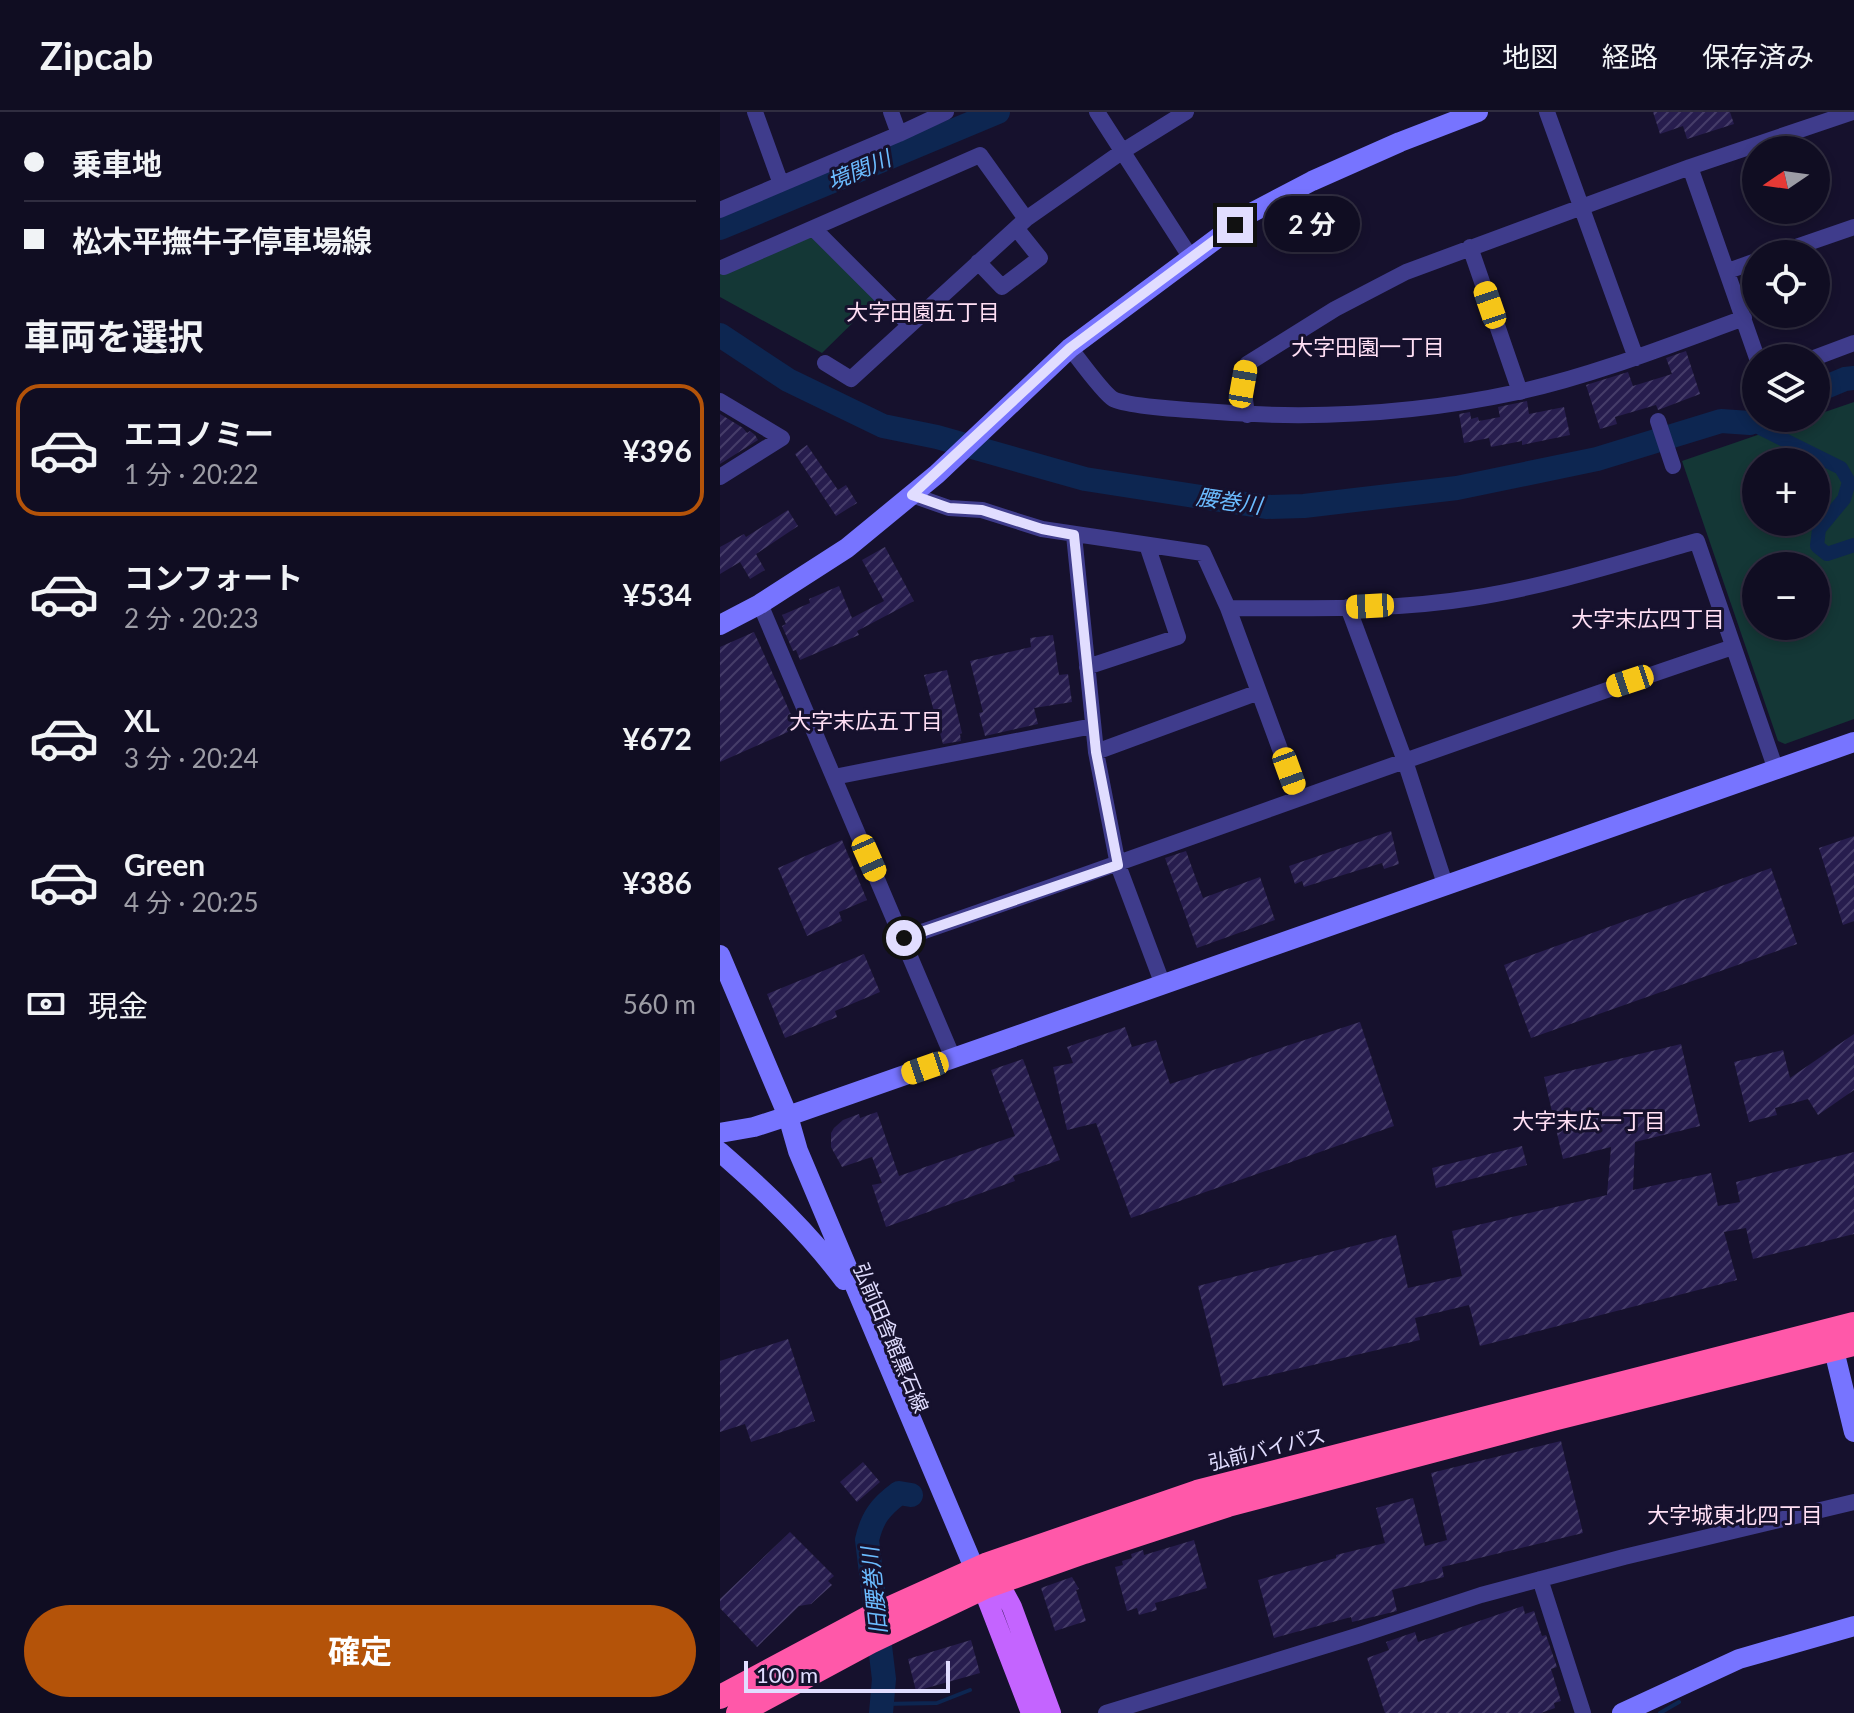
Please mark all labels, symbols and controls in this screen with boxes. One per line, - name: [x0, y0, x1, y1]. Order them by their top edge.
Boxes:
- text: Zipcab: [40, 32, 153, 78]
- text: 地図: [1502, 39, 1558, 73]
- text: 経路: [1602, 39, 1658, 73]
- text: 保存済み: [1702, 39, 1814, 73]
- north arrow: [1742, 136, 1830, 224]
- map controls: [1742, 136, 1830, 640]
- water label: 境関川: [823, 143, 896, 195]
- text: 乗車地: [72, 145, 162, 181]
- callout: 2 分: [1263, 197, 1359, 253]
- route end: [1217, 207, 1253, 243]
- text: 2 分: [1288, 208, 1336, 240]
- text: 松木平撫牛子停車場線: [72, 222, 372, 258]
- button: locate: [1742, 240, 1830, 328]
- car: [1471, 278, 1509, 332]
- district label: 大字田園五丁目: [846, 298, 1000, 325]
- text: 車両を選択: [24, 314, 204, 358]
- district label: 大字田園一丁目: [1291, 333, 1445, 360]
- button: layers: [1742, 344, 1830, 432]
- car: [1227, 358, 1259, 410]
- icon: car: [28, 414, 100, 486]
- text: エコノミー: [124, 415, 274, 451]
- text: ¥396: [622, 432, 692, 468]
- button: +: [1742, 448, 1830, 536]
- text: 1 分 · 20:22: [124, 458, 259, 490]
- water label: 腰巻川: [1195, 483, 1266, 519]
- button: −: [1742, 552, 1830, 640]
- icon: car: [28, 558, 100, 630]
- text: コンフォート: [124, 559, 303, 595]
- text: ¥534: [622, 576, 692, 612]
- car: [1345, 593, 1395, 619]
- text: 2 分 · 20:23: [124, 602, 259, 634]
- district label: 大字末広四丁目: [1571, 605, 1725, 632]
- car: [1603, 662, 1657, 700]
- icon: car: [28, 702, 100, 774]
- text: XL: [124, 702, 160, 738]
- district label: 大字末広五丁目: [789, 707, 943, 734]
- text: ¥672: [622, 720, 692, 756]
- text: 3 分 · 20:24: [124, 742, 259, 774]
- car: [1270, 744, 1308, 798]
- car: [848, 831, 890, 885]
- icon: car: [28, 846, 100, 918]
- text: Green: [124, 846, 205, 882]
- text: ¥386: [622, 864, 692, 900]
- text: 4 分 · 20:25: [124, 886, 259, 918]
- route start: [886, 920, 922, 956]
- icon: cash: [24, 982, 68, 1026]
- text: 現金: [88, 987, 148, 1023]
- text: 560 m: [623, 988, 696, 1020]
- car: [898, 1049, 952, 1087]
- district label: 大字末広一丁目: [1512, 1107, 1666, 1134]
- street label: 弘前田舎館黒石線: [850, 1259, 934, 1416]
- street label: 弘前バイパス: [1206, 1422, 1328, 1474]
- district label: 大字城東北四丁目: [1647, 1501, 1823, 1528]
- water label: 旧腰巻川: [855, 1544, 892, 1636]
- button: 確定: [24, 1605, 696, 1697]
- scale bar: [744, 1657, 950, 1693]
- text: 100 m: [756, 1661, 818, 1688]

